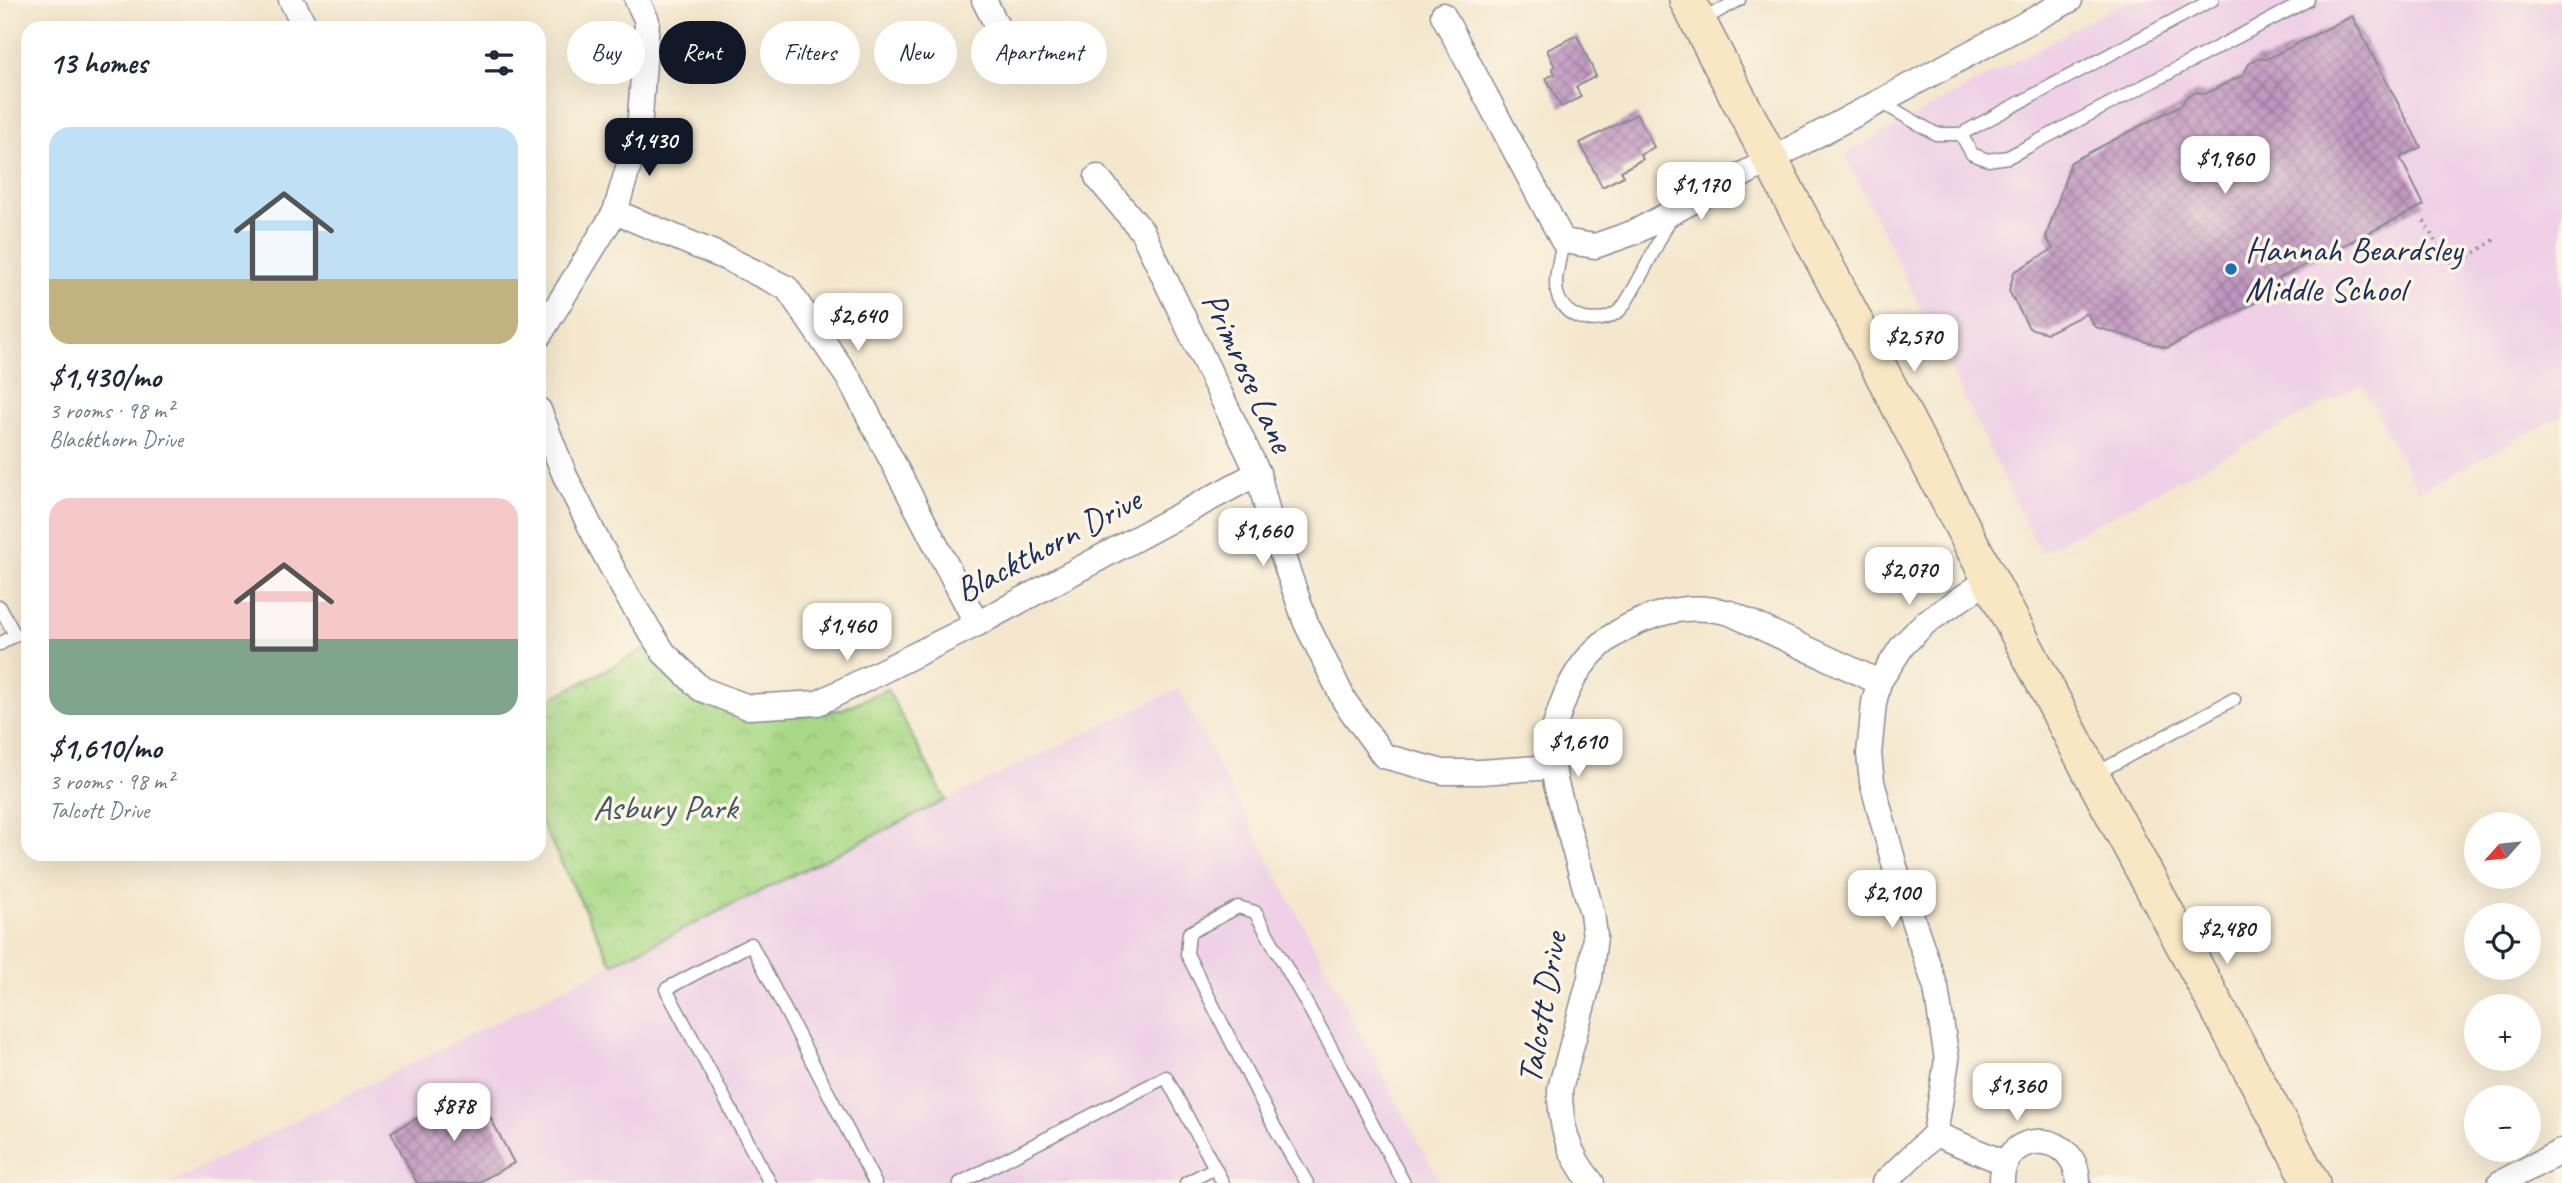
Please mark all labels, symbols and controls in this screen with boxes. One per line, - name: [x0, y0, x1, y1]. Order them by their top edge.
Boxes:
- chip: Buy: [567, 21, 645, 84]
- chip: Rent: [659, 21, 746, 84]
- chip: Filters: [760, 21, 860, 84]
- chip: New: [874, 21, 957, 84]
- chip: Apartment: [971, 21, 1107, 84]
- text: 13 homes: [49, 44, 147, 82]
- icon: filters: [480, 44, 518, 82]
- pin: $1,430: [592, 118, 706, 178]
- text: $1,430: [621, 126, 677, 155]
- pin: $1,960: [2168, 136, 2282, 196]
- text: $1,960: [2197, 144, 2253, 173]
- pin: $1,170: [1644, 162, 1758, 222]
- text: $1,170: [1673, 170, 1729, 199]
- icon: home: [221, 173, 347, 299]
- place label: Hannah Beardsley Middle School: [2245, 227, 2464, 312]
- marker: Hannah Beardsley Middle School: [2223, 261, 2239, 277]
- street label: Primrose Lane: [1191, 285, 1306, 461]
- pin: $2,640: [801, 294, 915, 353]
- text: $2,640: [830, 301, 886, 330]
- pin: $2,570: [1857, 314, 1971, 374]
- text: $2,570: [1886, 322, 1942, 351]
- text: $1,430/mo: [49, 358, 161, 396]
- text: 3 rooms · 98 m²: [49, 396, 173, 425]
- text: Blackthorn Drive: [49, 425, 183, 454]
- street label: Blackthorn Drive: [947, 476, 1151, 613]
- pin: $1,660: [1206, 508, 1320, 568]
- text: $1,660: [1234, 516, 1292, 545]
- icon: home: [221, 544, 347, 670]
- pin: $2,070: [1852, 548, 1966, 607]
- text: $2,070: [1881, 555, 1937, 584]
- pin: $1,460: [790, 604, 904, 663]
- text: $1,460: [819, 611, 875, 640]
- pin: $1,610: [1521, 720, 1635, 779]
- text: $1,610: [1550, 727, 1606, 756]
- text: $1,610/mo: [49, 729, 162, 767]
- text: 3 rooms · 98 m²: [49, 767, 173, 796]
- park label: Asbury Park: [593, 785, 739, 830]
- text: Talcott Drive: [49, 796, 149, 825]
- north arrow: [2464, 812, 2541, 889]
- map controls: [2464, 812, 2541, 1162]
- pin: $2,100: [1835, 870, 1949, 930]
- text: $2,100: [1864, 878, 1920, 907]
- button: locate: [2464, 903, 2541, 980]
- pin: $2,480: [2170, 906, 2284, 966]
- text: $2,480: [2199, 914, 2255, 943]
- street label: Talcott Drive: [1507, 926, 1578, 1087]
- button: +: [2464, 994, 2541, 1071]
- pin: $1,360: [1960, 1064, 2074, 1123]
- text: $1,360: [1989, 1071, 2045, 1100]
- pin: $878: [413, 1084, 495, 1143]
- button: −: [2464, 1085, 2541, 1162]
- text: $878: [433, 1091, 475, 1120]

